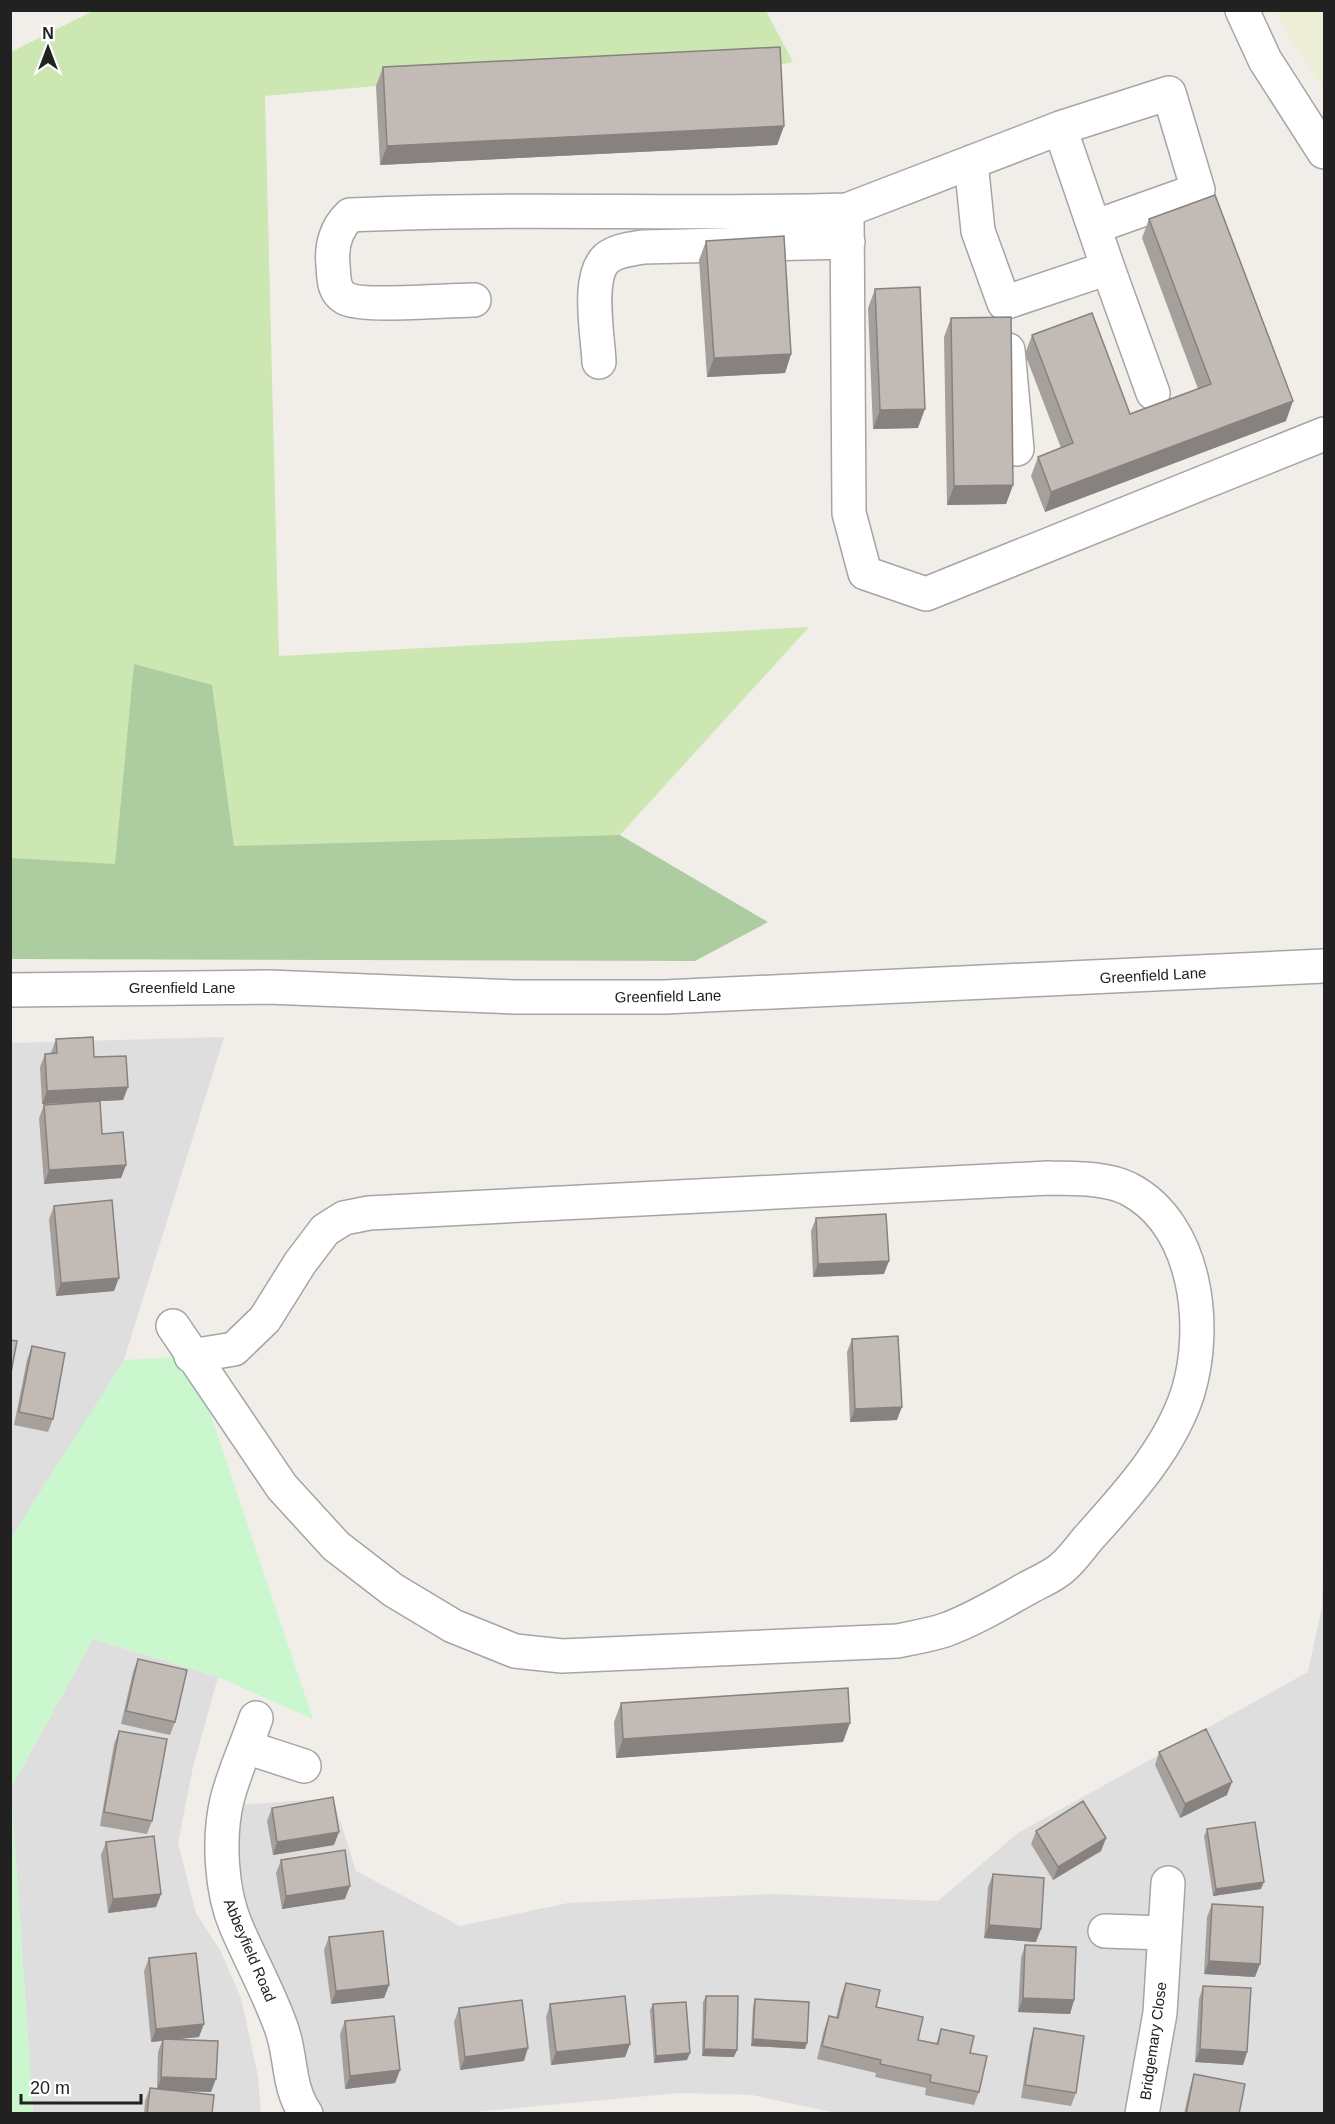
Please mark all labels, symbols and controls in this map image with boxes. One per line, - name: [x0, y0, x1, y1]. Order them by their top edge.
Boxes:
- north arrow: [18, 18, 78, 78]
- text: N: [42, 25, 54, 42]
- street label: Greenfield Lane: [1099, 964, 1207, 986]
- street label: Greenfield Lane: [129, 979, 235, 996]
- street label: Greenfield Lane: [614, 987, 722, 1005]
- street label: Abbeyfield Road: [221, 1896, 279, 2004]
- street label: Bridgemary Close: [1136, 1981, 1170, 2101]
- scale bar: [21, 2067, 141, 2105]
- text: 20 m: [30, 2078, 70, 2098]

